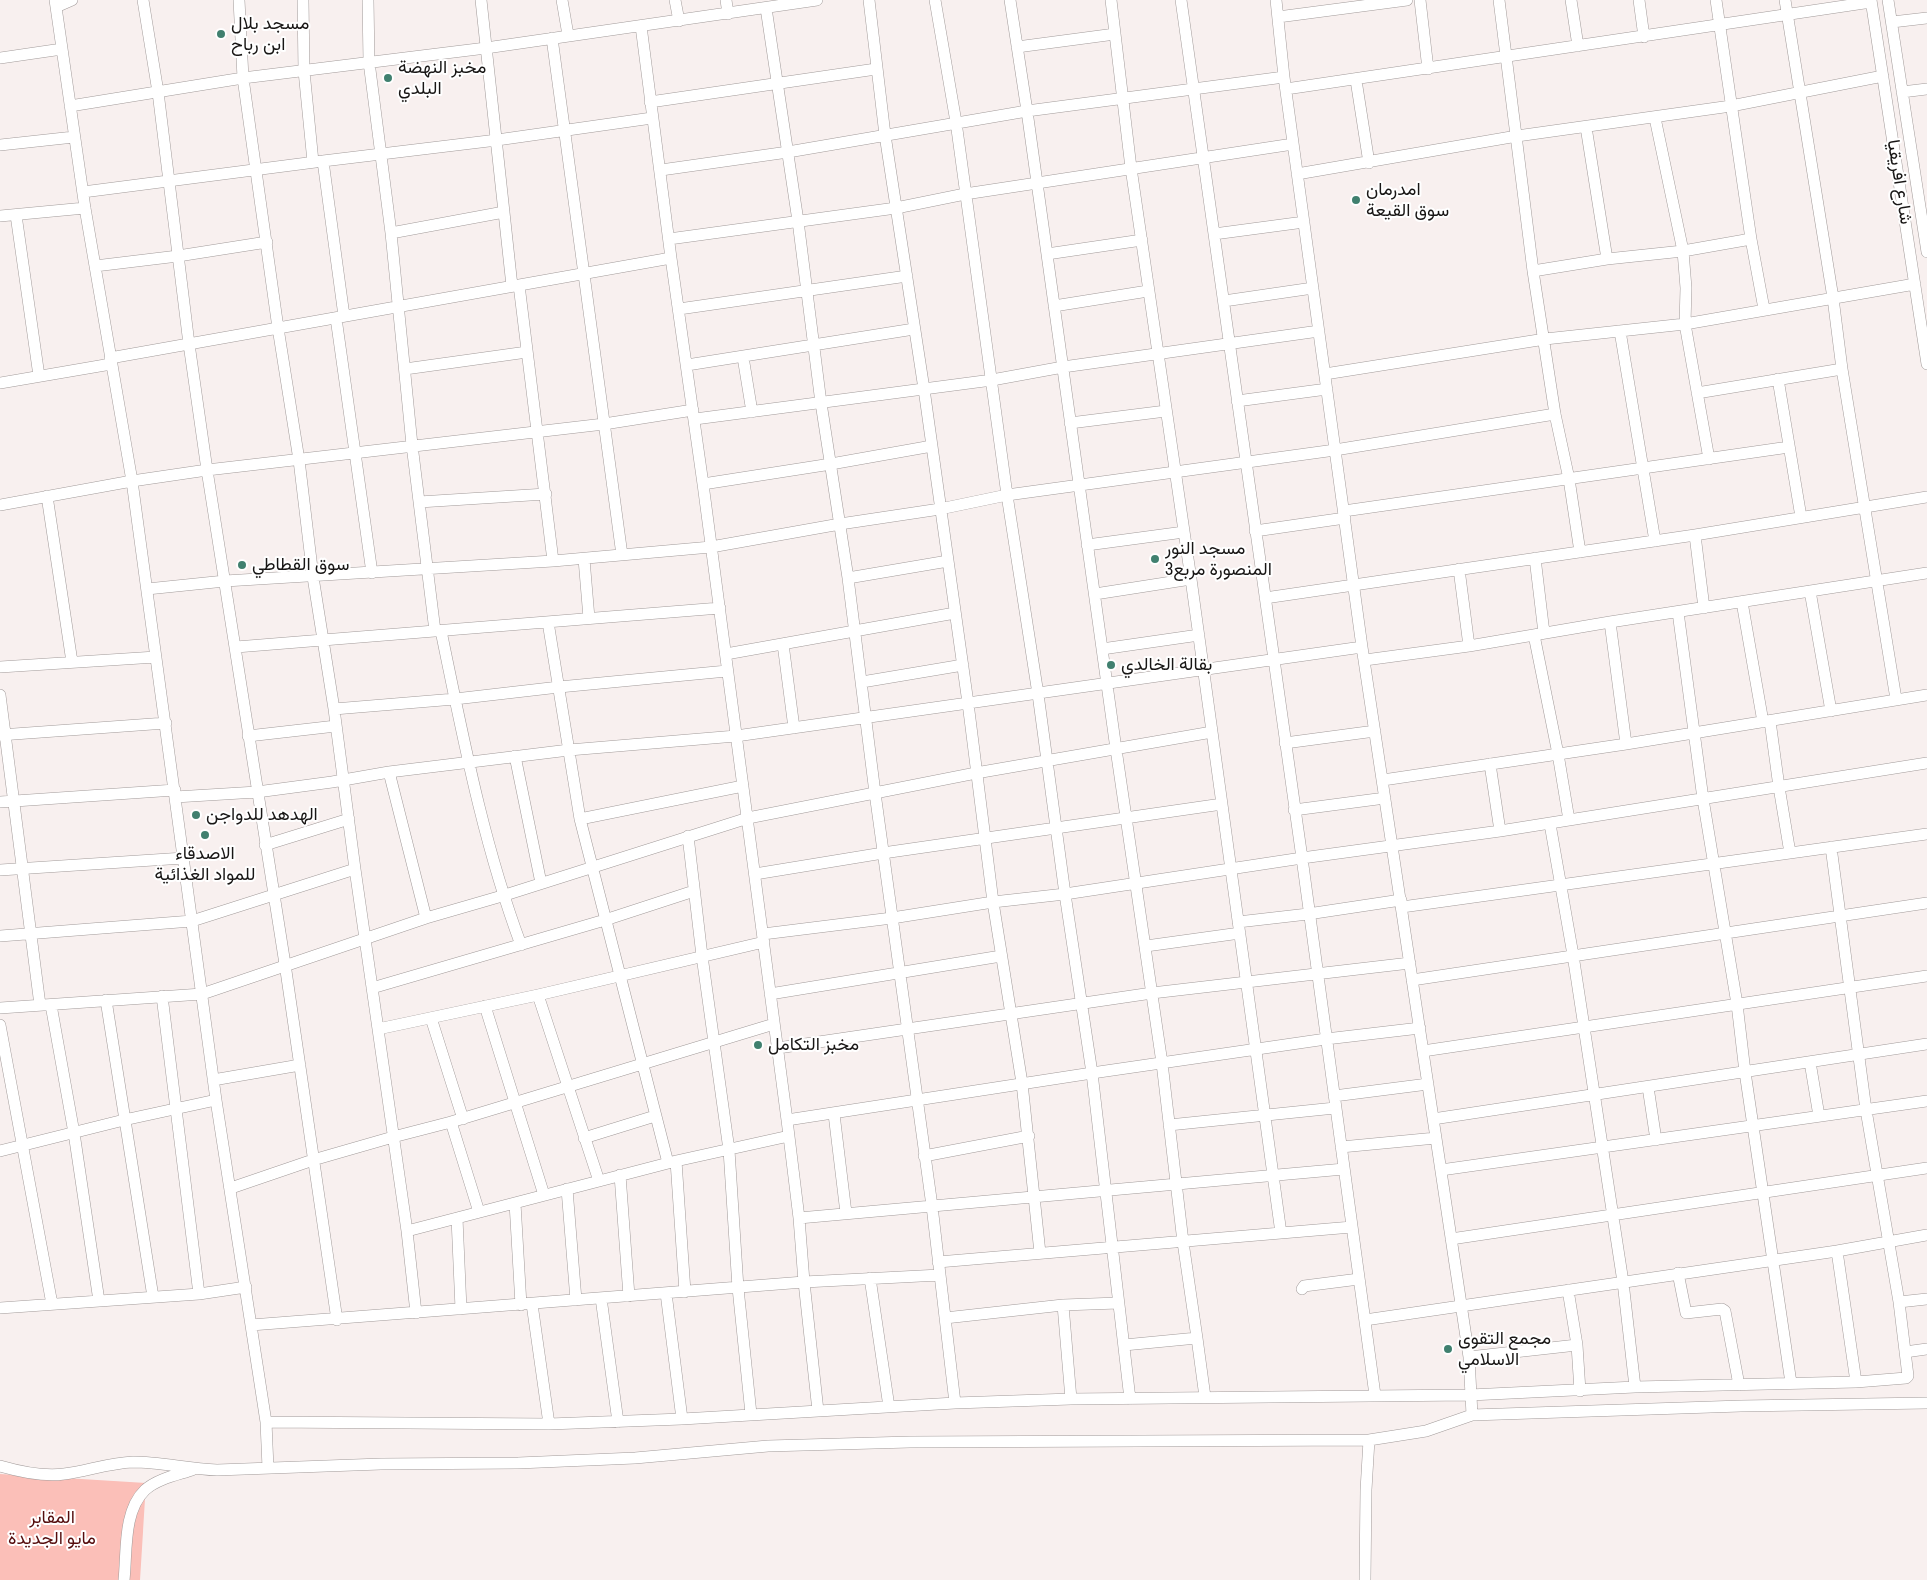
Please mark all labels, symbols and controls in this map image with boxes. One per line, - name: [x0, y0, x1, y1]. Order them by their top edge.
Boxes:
- place label: مسجد بلال ابن رباح: [231, 13, 309, 56]
- marker: مسجد بلال ابن رباح: [215, 28, 227, 40]
- place label: مخبز النهضة البلدي: [398, 57, 486, 100]
- marker: مخبز النهضة البلدي: [382, 72, 394, 84]
- street label: شارع افريقيا: [1882, 138, 1916, 226]
- place label: امدرمان سوق القيعة: [1366, 179, 1449, 222]
- marker: امدرمان سوق القيعة: [1350, 194, 1362, 206]
- place label: مسجد النور المنصورة مربع3: [1165, 538, 1272, 580]
- marker: مسجد النور المنصورة مربع3: [1149, 553, 1161, 565]
- place label: سوق القطاطي: [252, 554, 349, 576]
- marker: سوق القطاطي: [236, 559, 248, 571]
- place label: بقالة الخالدي: [1121, 654, 1212, 676]
- marker: بقالة الخالدي: [1105, 659, 1117, 671]
- place label: الهدهد للدواجن: [206, 804, 318, 826]
- marker: الهدهد للدواجن: [190, 809, 202, 821]
- marker: الاصدقاء للمواد الغذائية: [199, 829, 211, 841]
- place label: الاصدقاء للمواد الغذائية: [155, 843, 255, 886]
- place label: مخبز التكامل: [768, 1034, 859, 1056]
- marker: مخبز التكامل: [752, 1039, 764, 1051]
- place label: مجمع التقوى الاسلامي: [1458, 1328, 1551, 1370]
- marker: مجمع التقوى الاسلامي: [1442, 1343, 1454, 1355]
- park label: المقابر مايو الجديدة: [8, 1507, 96, 1550]

